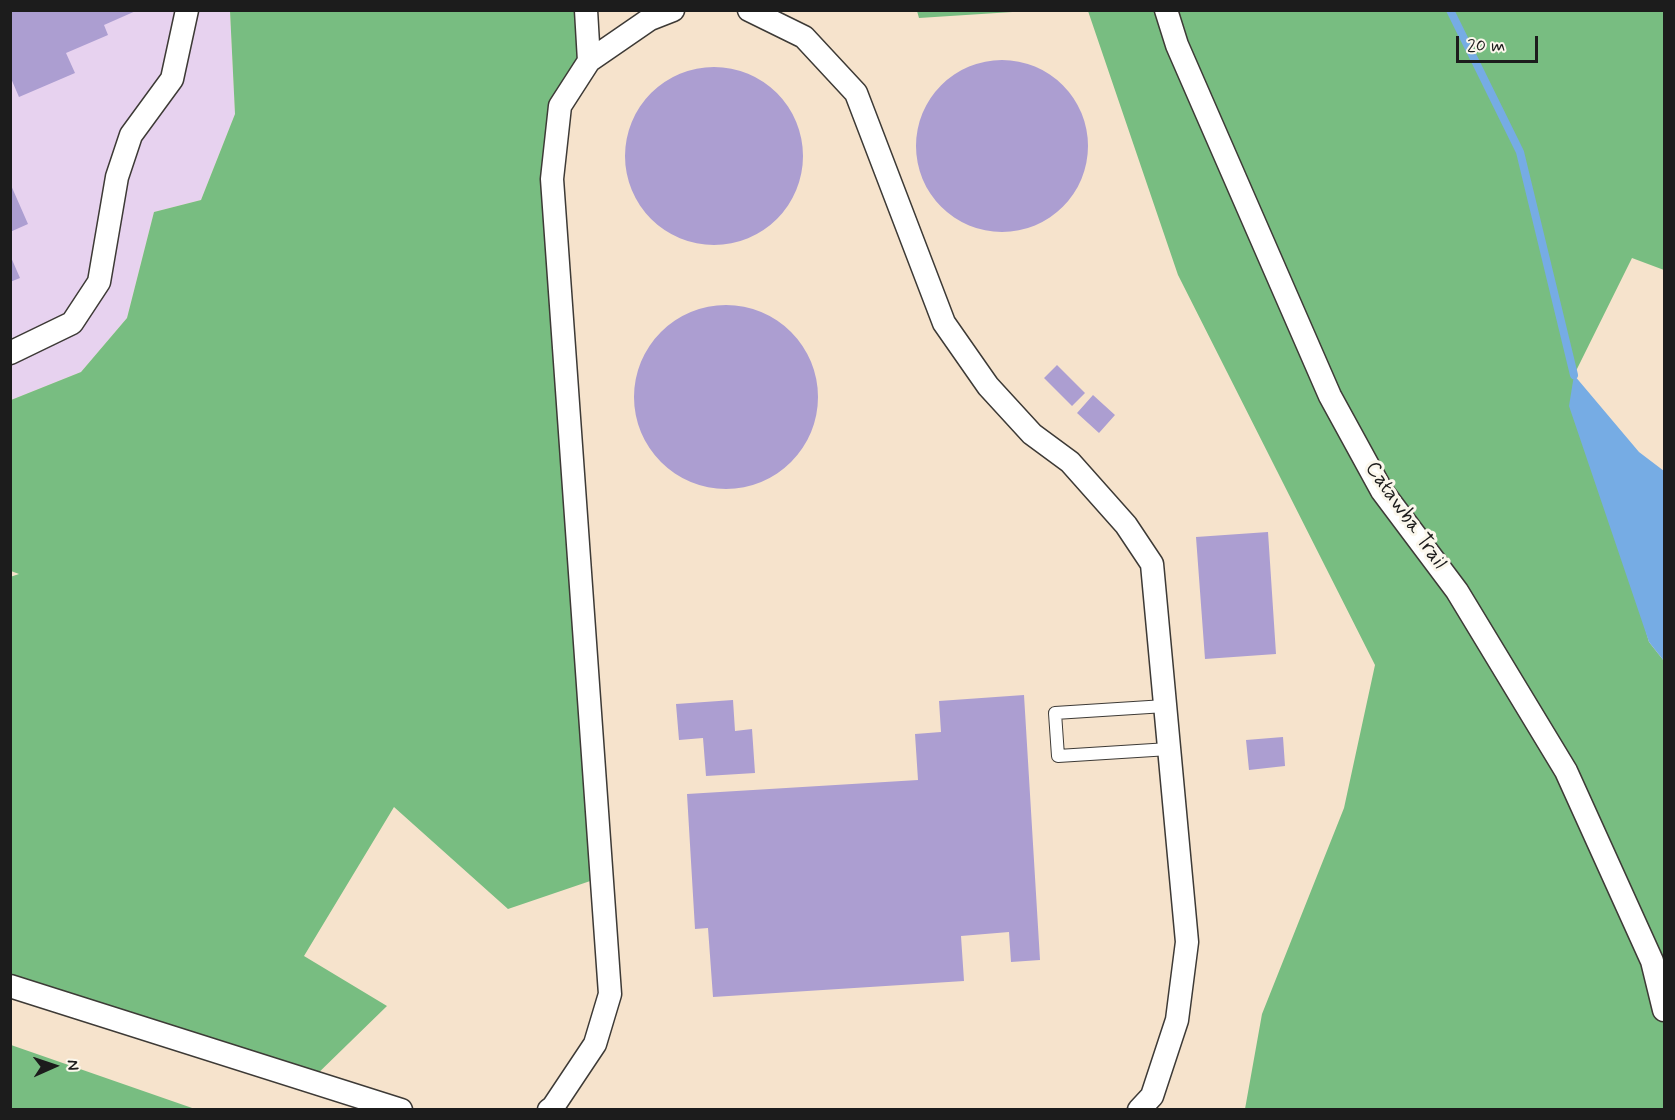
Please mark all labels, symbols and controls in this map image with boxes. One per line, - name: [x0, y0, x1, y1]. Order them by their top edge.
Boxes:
- scale bar: [1459, 24, 1542, 62]
- text: 20 m: [1467, 34, 1505, 58]
- street label: Catawba Trail: [1359, 457, 1451, 575]
- north arrow: [24, 1036, 84, 1096]
- text: N: [62, 1059, 83, 1071]

